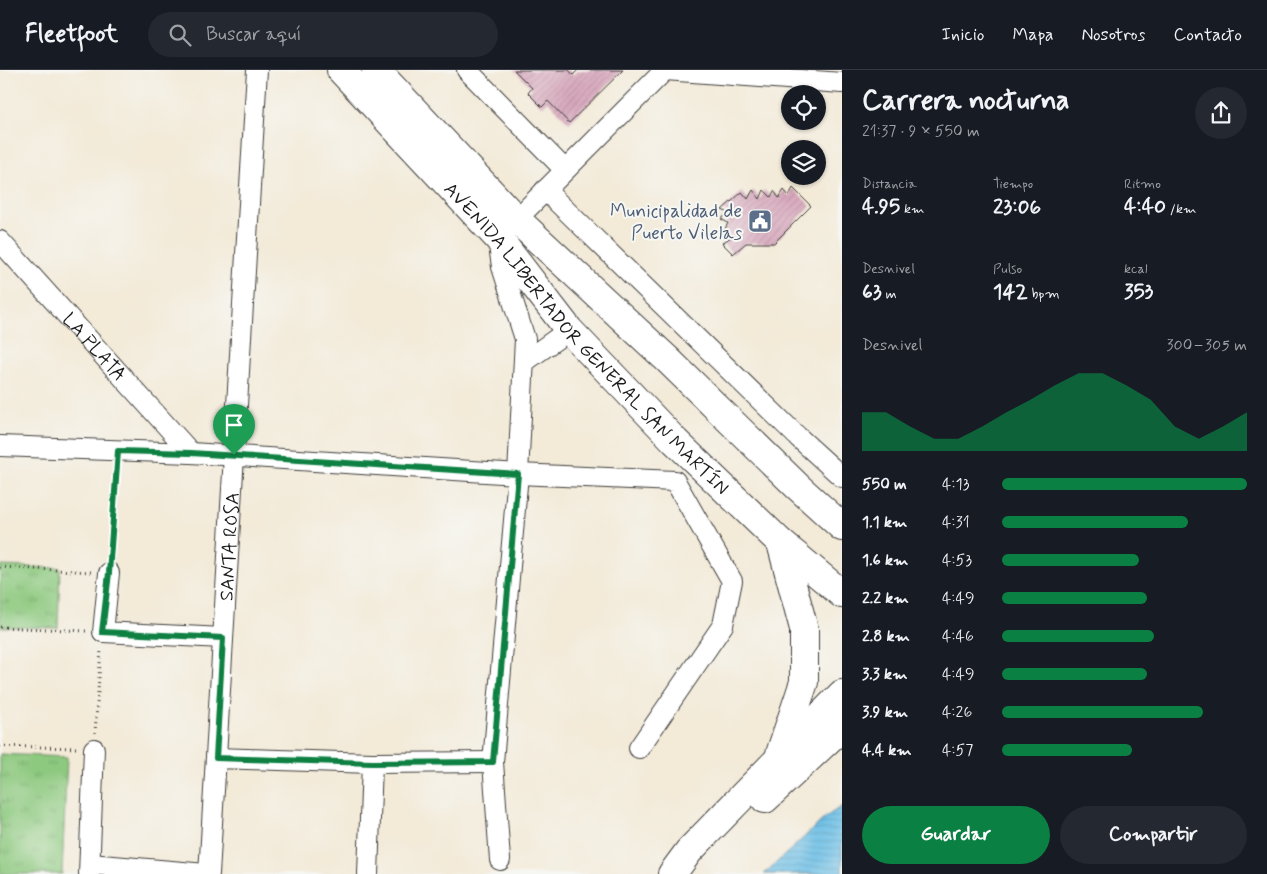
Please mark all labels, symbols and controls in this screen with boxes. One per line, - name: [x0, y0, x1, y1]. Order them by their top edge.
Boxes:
- search box: [148, 12, 498, 57]
- text: Fleetfoot: [25, 19, 118, 50]
- icon: search: [166, 21, 194, 49]
- text: Buscar aquí: [206, 22, 301, 47]
- text: Inicio: [942, 23, 984, 47]
- text: Mapa: [1012, 23, 1053, 47]
- text: Nosotros: [1081, 23, 1146, 47]
- text: Contacto: [1174, 23, 1242, 47]
- text: Carrera nocturna: [862, 83, 1070, 120]
- map controls: [781, 85, 826, 185]
- button: locate: [781, 85, 826, 130]
- button: share: [1195, 87, 1247, 139]
- text: 21:37 · 9 × 550 m: [862, 121, 980, 142]
- button: layers: [781, 140, 826, 185]
- text: Distancia: [862, 175, 917, 193]
- text: Tiempo: [993, 175, 1033, 193]
- text: Ritmo: [1124, 175, 1161, 193]
- street label: AVENIDA LIBERTADOR GENERAL SAN MARTÍN: [438, 177, 734, 501]
- text: 4.95: [862, 193, 900, 221]
- text: 23:06: [993, 193, 1041, 221]
- text: 4:40: [1124, 193, 1166, 221]
- place label: Municipalidad de Puerto Vilelas: [610, 199, 743, 246]
- text: km: [900, 200, 924, 218]
- text: /km: [1166, 200, 1196, 218]
- public building icon: Municipalidad de Puerto Vilelas: [747, 208, 773, 234]
- text: Desnivel: [862, 260, 915, 278]
- text: Pulso: [993, 260, 1022, 278]
- text: kcal: [1124, 260, 1148, 278]
- text: 63: [862, 278, 882, 306]
- text: 142: [993, 278, 1028, 306]
- text: 353: [1124, 278, 1153, 306]
- text: m: [882, 285, 897, 303]
- text: bpm: [1028, 285, 1060, 303]
- street label: LA PLATA: [56, 308, 131, 387]
- text: Desnivel: [862, 335, 922, 356]
- text: 300–305 m: [1166, 335, 1247, 356]
- pin: [213, 404, 255, 455]
- icon: arrive: [220, 411, 248, 439]
- text: 550 m: [862, 474, 907, 495]
- text: 4:13: [942, 474, 970, 495]
- street label: SANTA ROSA: [214, 492, 246, 602]
- text: 1.1 km: [862, 512, 907, 533]
- text: 4:31: [942, 512, 970, 533]
- text: 1.6 km: [862, 550, 908, 571]
- text: 4:53: [942, 550, 972, 571]
- text: 2.2 km: [862, 588, 909, 609]
- text: 4:49: [942, 588, 974, 609]
- text: 2.8 km: [862, 626, 910, 647]
- text: 4:46: [942, 626, 974, 647]
- text: 3.3 km: [862, 664, 907, 685]
- text: 4:49: [942, 664, 974, 685]
- text: 3.9 km: [862, 702, 908, 723]
- text: 4:26: [942, 702, 972, 723]
- text: 4.4 km: [862, 740, 912, 761]
- text: 4:57: [942, 740, 973, 761]
- button: Guardar: [862, 806, 1050, 864]
- button: Compartir: [1060, 806, 1247, 864]

